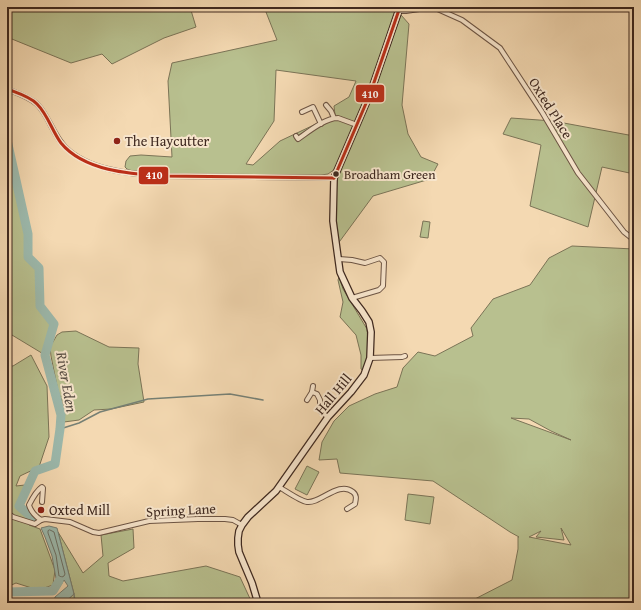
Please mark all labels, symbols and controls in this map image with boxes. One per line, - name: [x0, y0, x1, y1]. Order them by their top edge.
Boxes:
- street label: Oxted Place: [524, 74, 578, 143]
- line badge: 410: [355, 84, 385, 103]
- text: 410: [361, 86, 379, 102]
- place label: The Haycutter: [125, 131, 209, 151]
- marker: The Haycutter: [112, 136, 122, 146]
- place label: Broadham Green: [344, 165, 436, 184]
- line badge: 410: [138, 166, 169, 185]
- text: 410: [145, 167, 163, 183]
- marker: Broadham Green: [331, 169, 341, 179]
- water label: River Eden: [51, 349, 83, 414]
- street label: Hall Hill: [310, 369, 356, 419]
- street label: Spring Lane: [146, 498, 217, 522]
- place label: Oxted Mill: [49, 500, 110, 520]
- marker: Oxted Mill: [36, 505, 46, 515]

